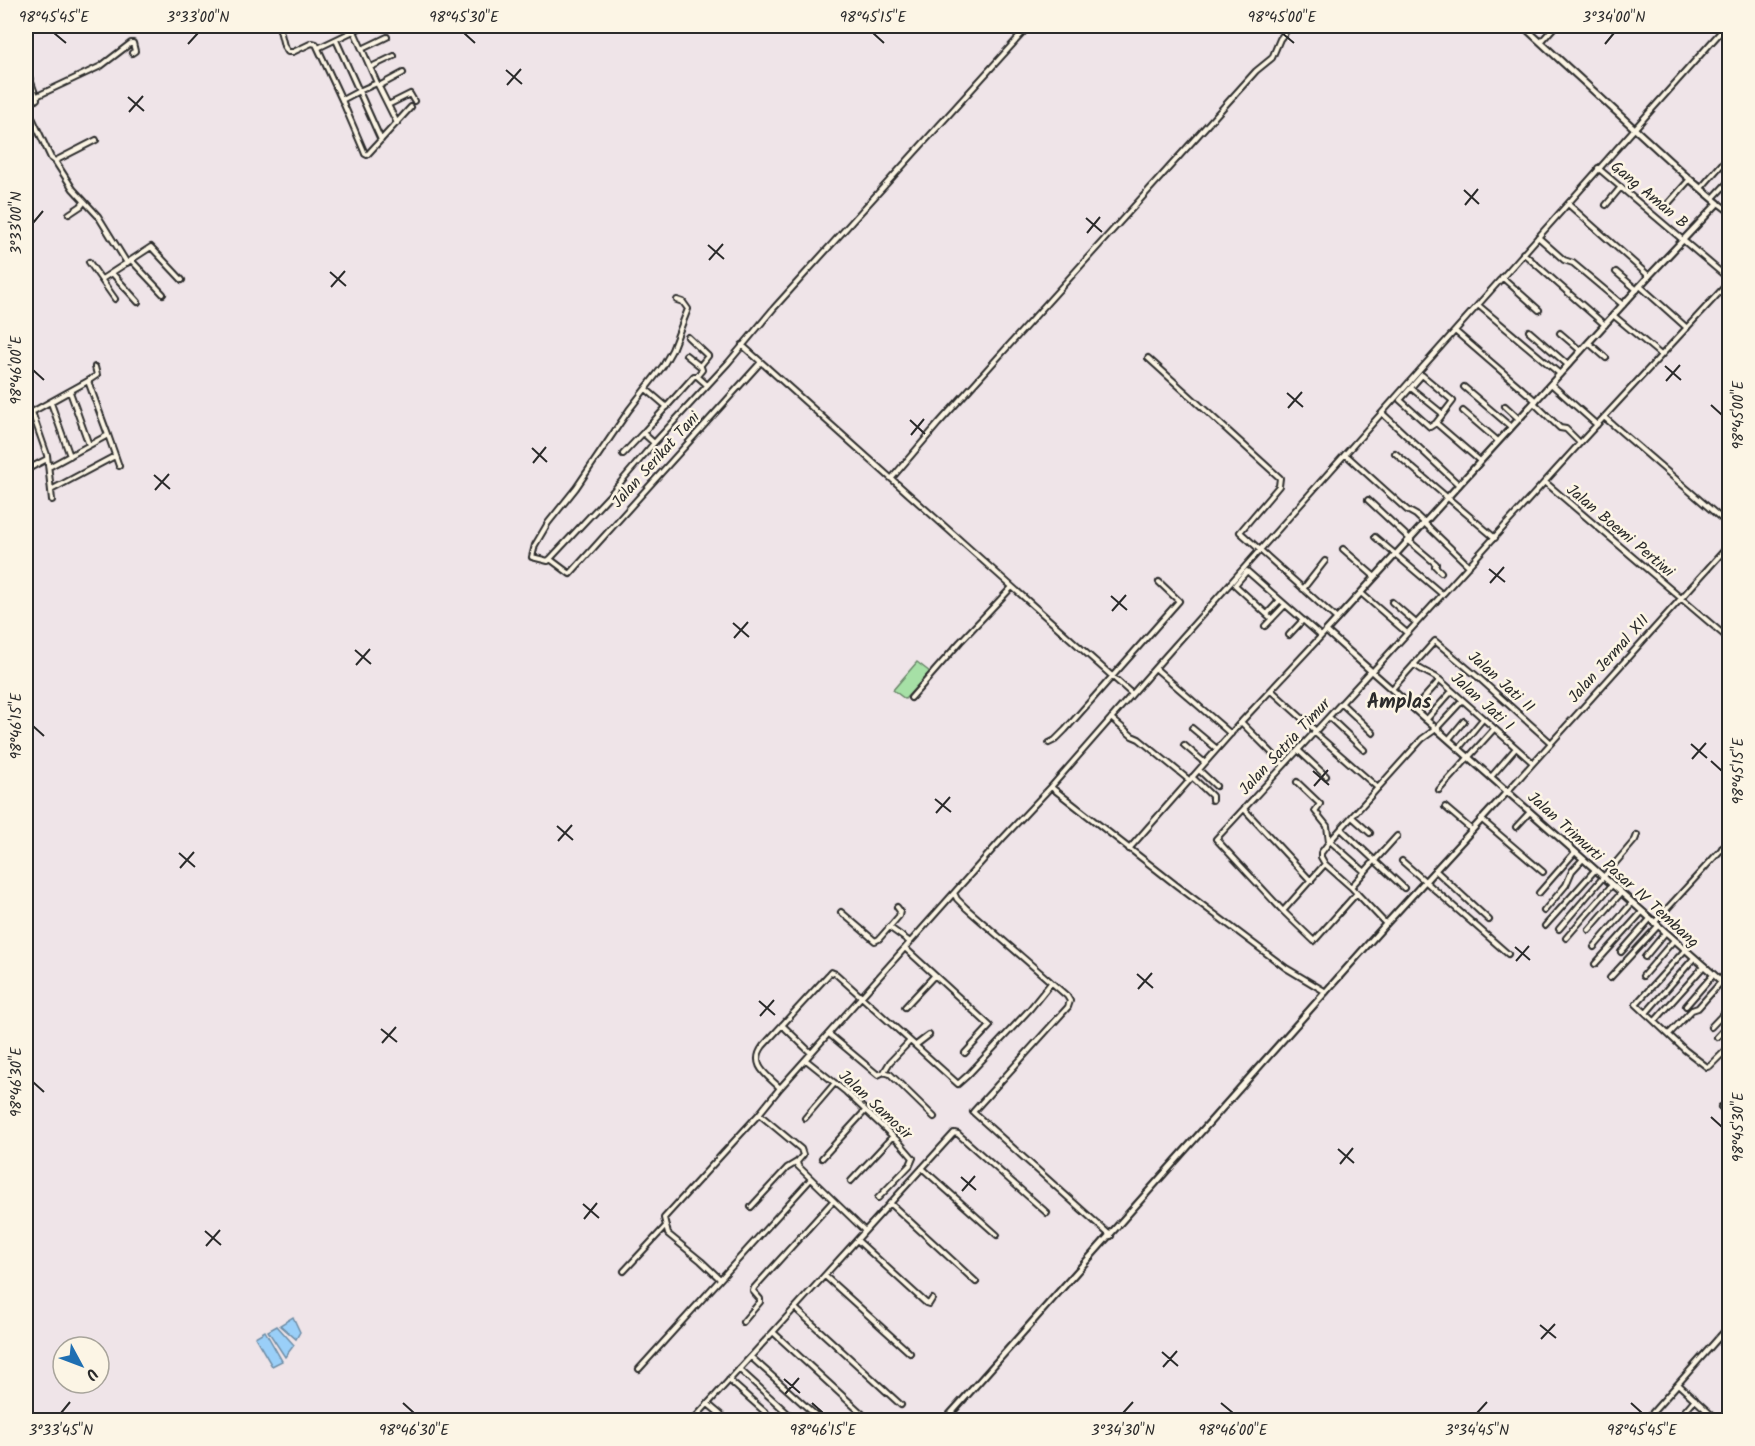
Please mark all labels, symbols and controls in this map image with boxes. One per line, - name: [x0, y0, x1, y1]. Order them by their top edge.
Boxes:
- text: 98°45'45"E: [19, 6, 90, 30]
- text: 3°33'00"N: [166, 6, 230, 30]
- text: 98°45'30"E: [429, 6, 500, 30]
- text: 98°45'15"E: [840, 6, 907, 30]
- text: 98°45'00"E: [1248, 6, 1318, 30]
- text: 3°34'00"N: [1583, 6, 1645, 30]
- street label: Gang Aman B: [1605, 155, 1693, 235]
- text: 3°33'00"N: [5, 191, 29, 255]
- text: 98°46'00"E: [5, 334, 29, 404]
- text: 98°45'00"E: [1727, 379, 1751, 449]
- street label: Jalan Serikat Tani: [606, 405, 707, 514]
- street label: Jalan Boemi Pertiwi: [1560, 478, 1681, 585]
- street label: Jalan Jermal XII: [1562, 609, 1656, 709]
- street label: Jalan Jati II: [1464, 647, 1538, 717]
- street label: Jalan Jati I: [1447, 669, 1517, 735]
- district label: Amplas: [1367, 687, 1432, 719]
- text: 98°46'15"E: [5, 691, 29, 759]
- street label: Jalan Satria Timur: [1233, 692, 1338, 801]
- text: 98°45'15"E: [1727, 737, 1751, 804]
- street label: Jalan Trimurti Pasar IV Tembang: [1521, 786, 1705, 954]
- text: 98°46'30"E: [5, 1046, 29, 1117]
- street label: Jalan Samosir: [832, 1064, 919, 1147]
- text: 98°45'30"E: [1727, 1091, 1751, 1162]
- north arrow: [51, 1335, 111, 1395]
- text: U: [78, 1362, 104, 1386]
- text: 3°33'45"N: [29, 1419, 93, 1443]
- text: 98°46'30"E: [379, 1419, 450, 1443]
- text: 98°46'15"E: [790, 1419, 858, 1443]
- text: 3°34'30"N: [1091, 1419, 1155, 1443]
- text: 98°46'00"E: [1199, 1419, 1269, 1443]
- text: 3°34'45"N: [1445, 1419, 1509, 1443]
- text: 98°45'45"E: [1607, 1419, 1678, 1443]

